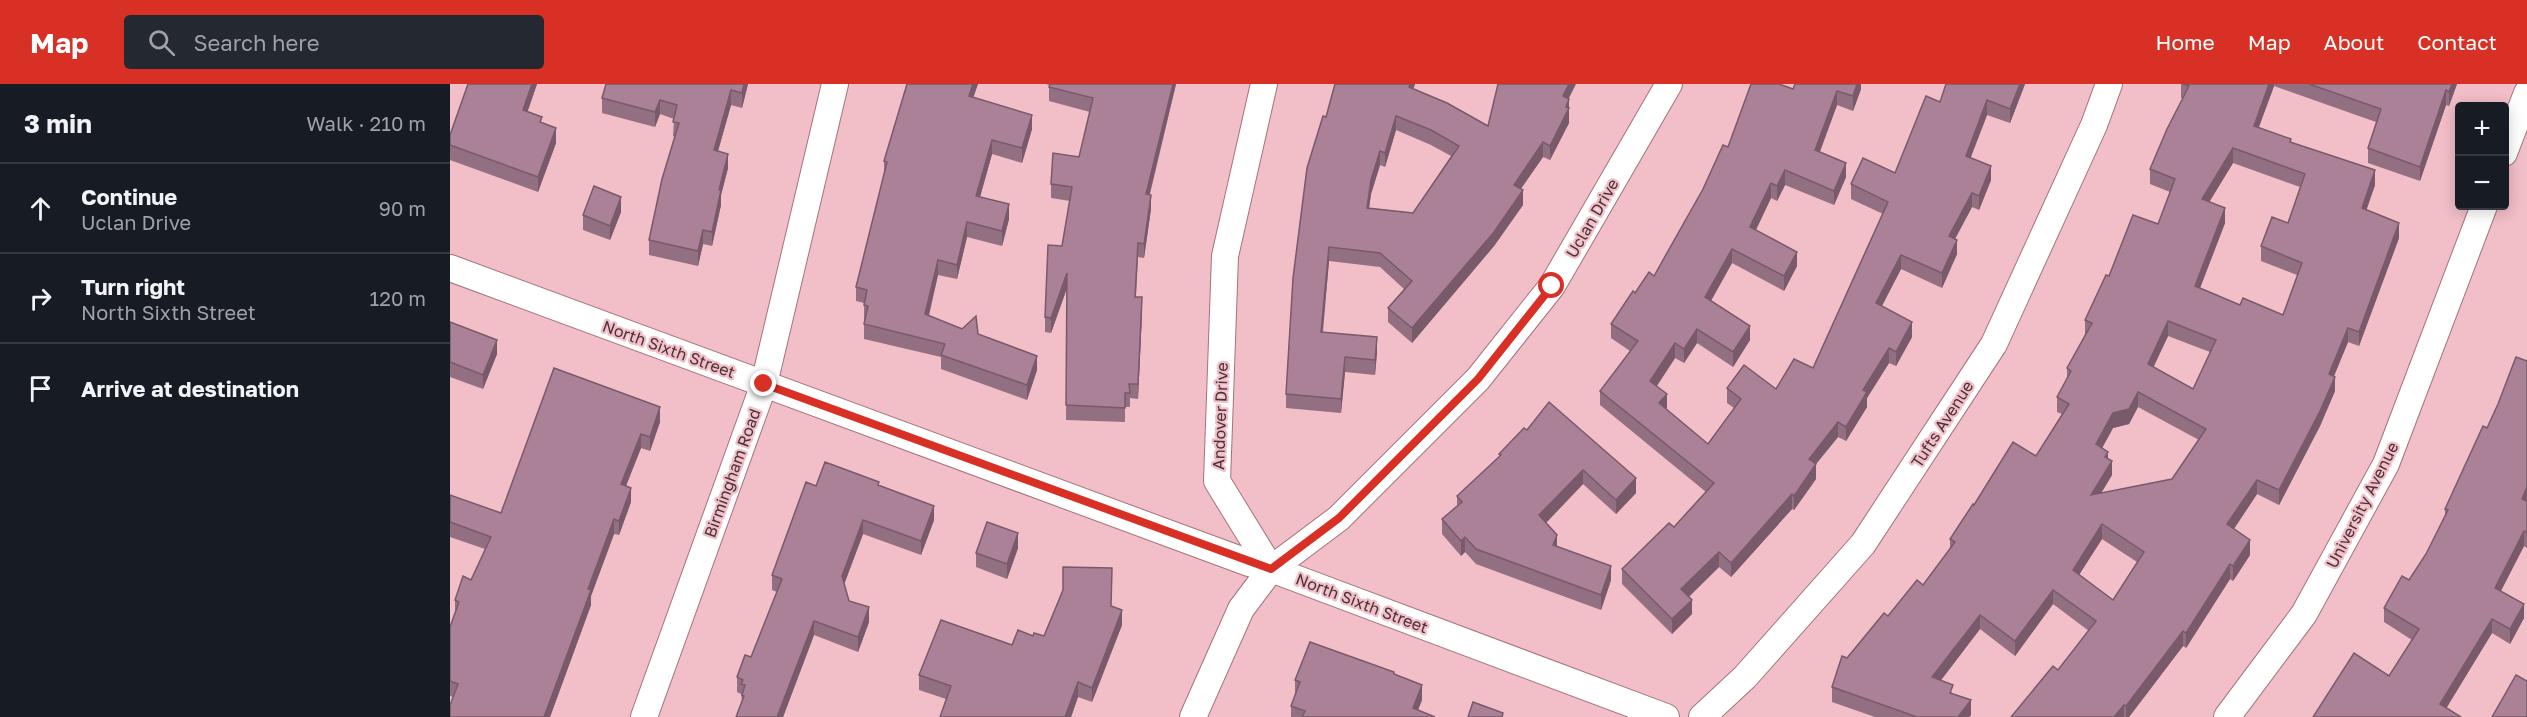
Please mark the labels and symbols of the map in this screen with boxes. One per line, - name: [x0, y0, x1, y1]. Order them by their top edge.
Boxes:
- street label: Uclan Drive: [1561, 175, 1623, 261]
- route start: [1538, 272, 1564, 298]
- street label: North Sixth Street: [600, 316, 738, 382]
- street label: Andover Drive: [1208, 362, 1232, 470]
- route end: [750, 370, 776, 396]
- street label: Tufts Avenue: [1907, 377, 1977, 471]
- street label: Birmingham Road: [699, 406, 765, 540]
- street label: University Avenue: [2322, 439, 2402, 571]
- street label: North Sixth Street: [1293, 569, 1431, 637]

